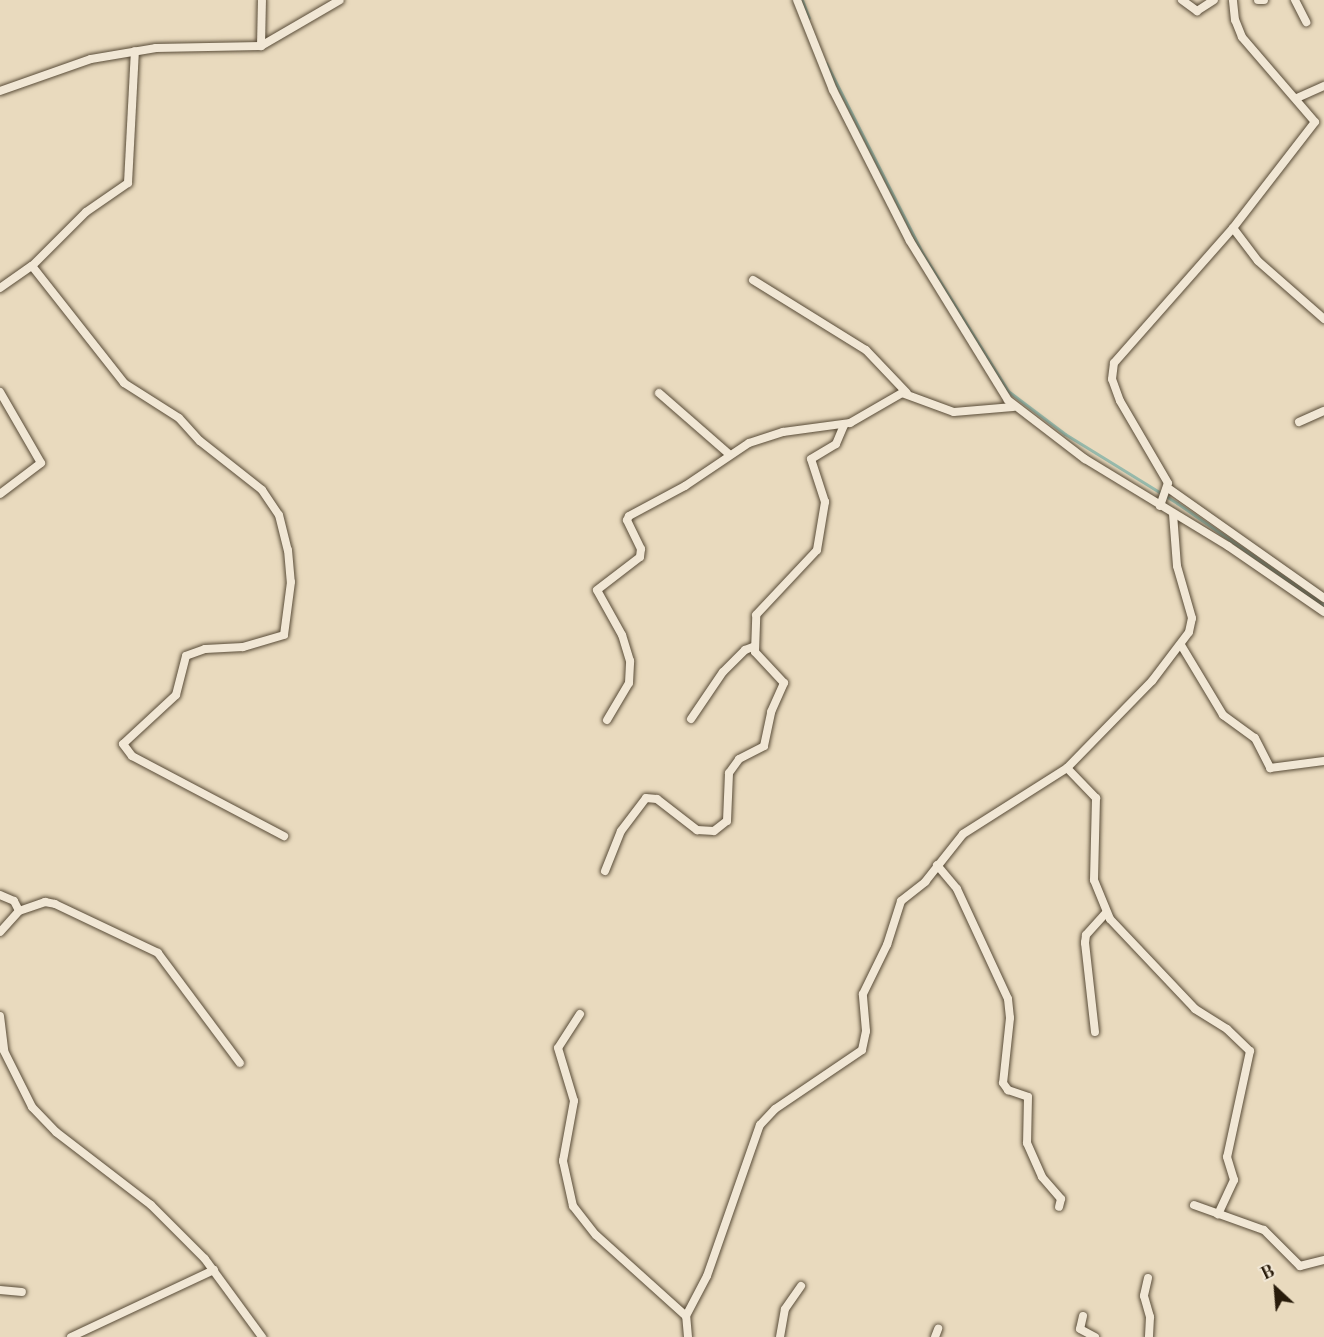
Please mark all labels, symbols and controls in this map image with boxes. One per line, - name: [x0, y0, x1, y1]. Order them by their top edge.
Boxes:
- north arrow: [1246, 1259, 1306, 1319]
- text: B: [1258, 1261, 1278, 1284]

